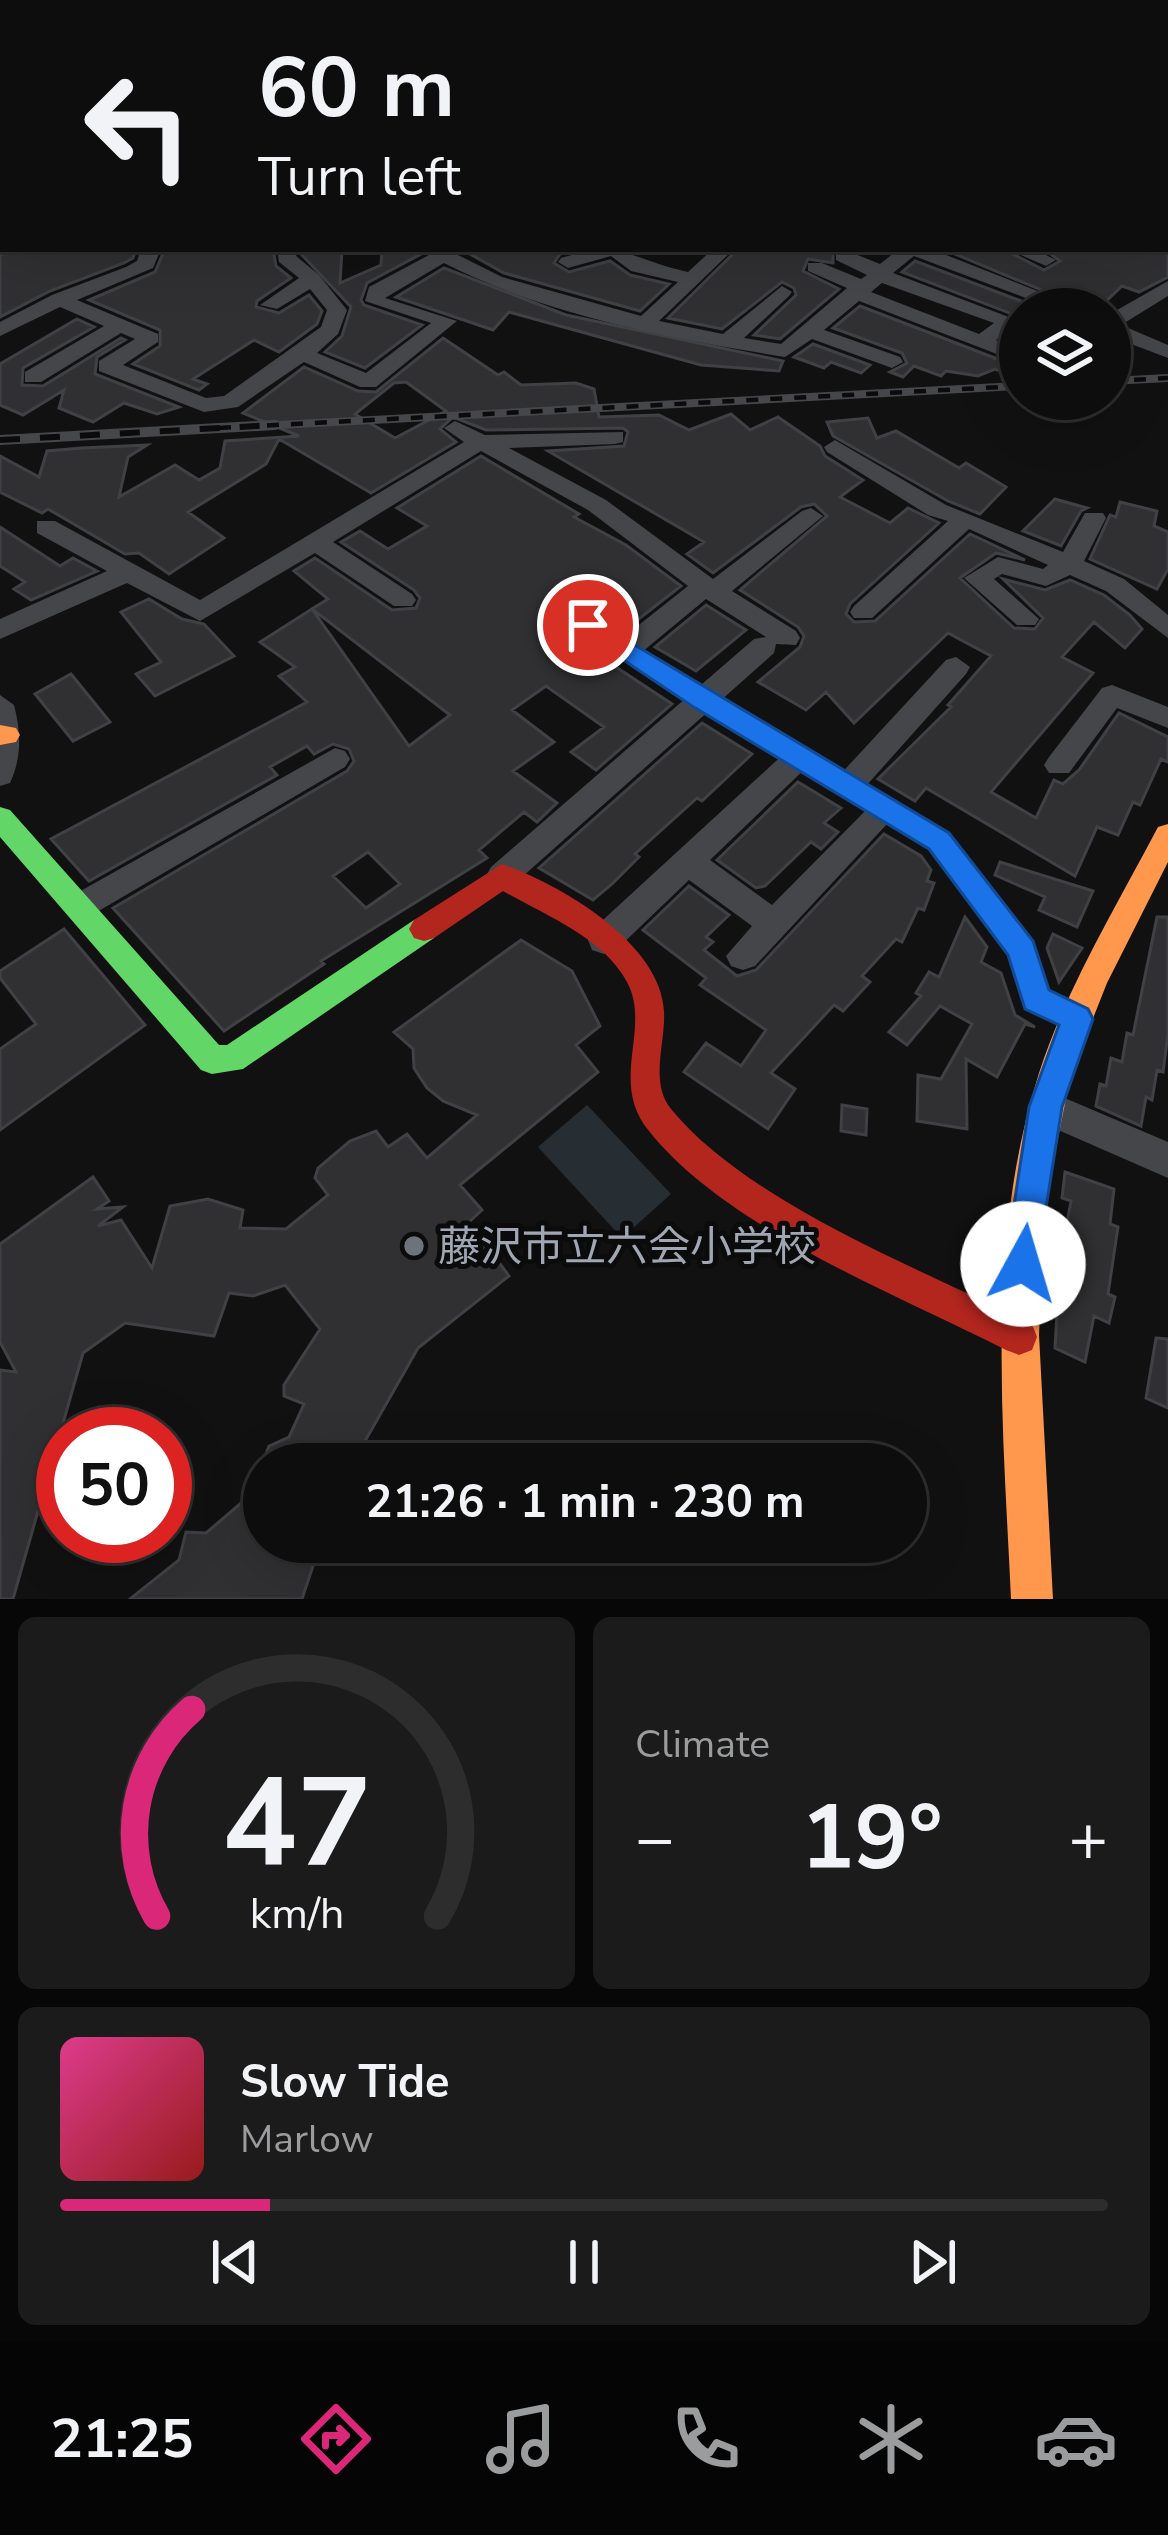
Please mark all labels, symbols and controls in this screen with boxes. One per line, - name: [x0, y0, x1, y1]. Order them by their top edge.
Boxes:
- text: 60 m: [258, 31, 455, 146]
- icon: left: [60, 48, 216, 204]
- text: Turn left: [258, 140, 461, 214]
- map controls: [999, 288, 1131, 420]
- button: layers: [999, 288, 1131, 420]
- pin: [537, 574, 639, 676]
- icon: arrive: [555, 592, 621, 658]
- position arrow: [960, 1201, 1086, 1327]
- place label: 藤沢市立六会小学校: [438, 1219, 816, 1276]
- marker: 藤沢市立六会小学校: [401, 1233, 427, 1259]
- speed limit sign: 50: [36, 1407, 192, 1563]
- text: 21:26 · 1 min · 230 m: [365, 1472, 805, 1533]
- text: Climate: [635, 1718, 770, 1771]
- text: 47: [222, 1739, 371, 1909]
- text: 19°: [800, 1777, 943, 1900]
- text: −: [635, 1794, 675, 1884]
- text: +: [1068, 1794, 1108, 1884]
- text: km/h: [249, 1885, 344, 1943]
- text: Slow Tide: [240, 2052, 449, 2113]
- text: Marlow: [240, 2113, 374, 2166]
- icon: previous: [202, 2229, 268, 2295]
- icon: pause: [551, 2229, 617, 2295]
- icon: next: [900, 2229, 966, 2295]
- icon: directions: [294, 2397, 378, 2481]
- icon: music: [479, 2397, 563, 2481]
- icon: phone: [664, 2397, 748, 2481]
- icon: climate: [849, 2397, 933, 2481]
- icon: car: [1034, 2397, 1118, 2481]
- text: 21:25: [50, 2402, 193, 2476]

